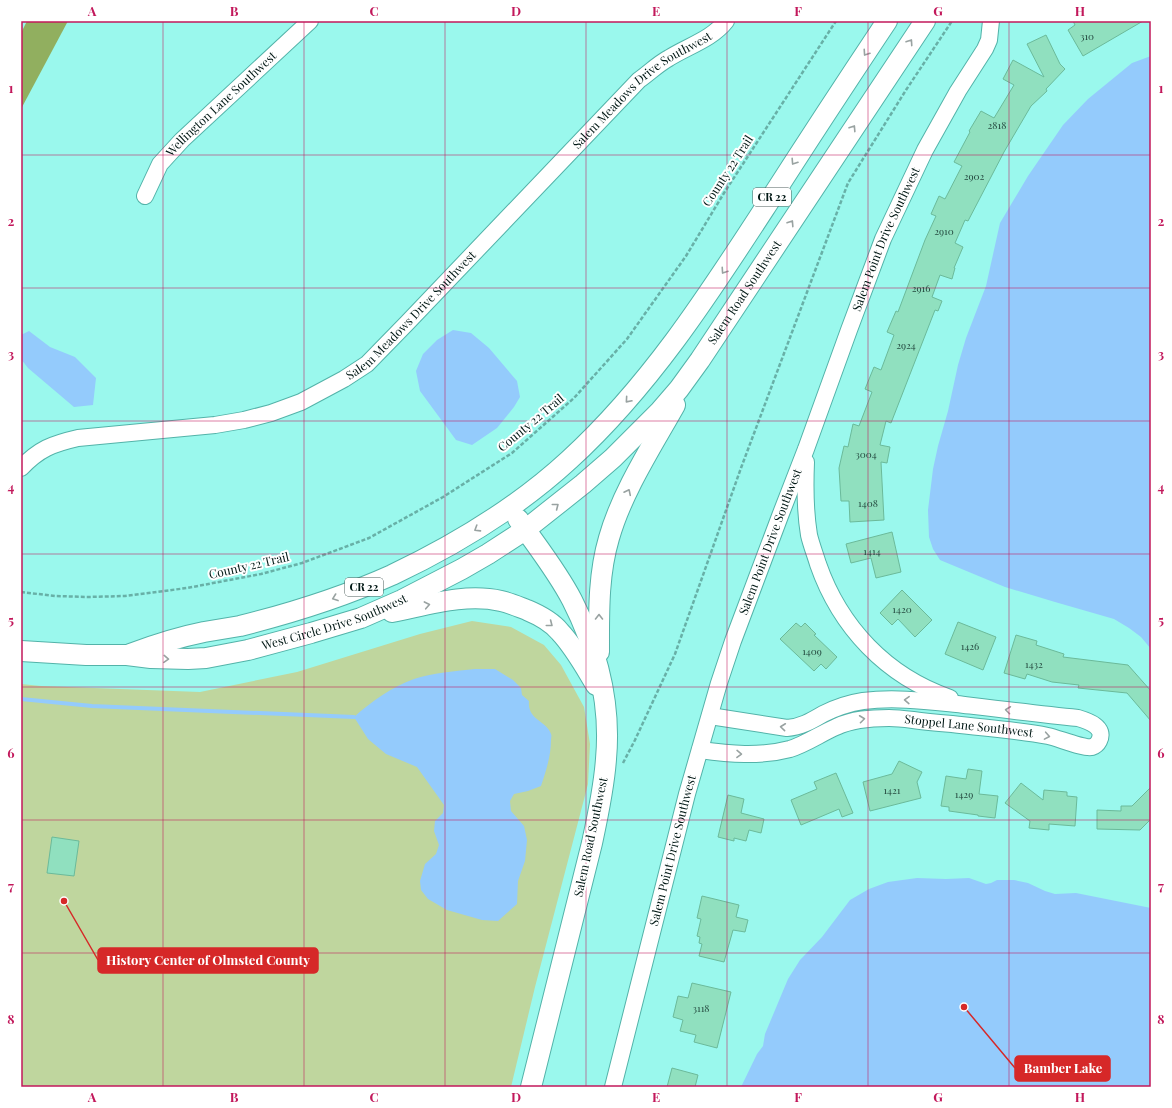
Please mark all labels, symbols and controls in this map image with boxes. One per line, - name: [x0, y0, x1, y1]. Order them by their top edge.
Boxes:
- text: A: [87, 2, 97, 19]
- text: B: [230, 2, 239, 19]
- text: C: [369, 2, 379, 19]
- text: D: [511, 2, 521, 19]
- text: E: [652, 2, 660, 19]
- text: F: [794, 2, 802, 19]
- text: G: [933, 2, 943, 19]
- text: H: [1075, 2, 1085, 19]
- street label: Salem Meadows Drive Southwest: [568, 27, 715, 152]
- house number: 310: [1080, 29, 1094, 43]
- one-way arrow: [906, 39, 913, 46]
- street label: Wellington Lane Southwest: [161, 47, 280, 160]
- one-way arrow: [863, 49, 870, 56]
- text: 1: [9, 79, 14, 96]
- text: 1: [1159, 79, 1164, 96]
- house number: 2818: [988, 118, 1006, 132]
- one-way arrow: [849, 125, 856, 132]
- street label: County 22 Trail: [698, 131, 756, 209]
- one-way arrow: [791, 158, 799, 165]
- street label: Salem Point Drive Southwest: [848, 163, 923, 313]
- house number: 2902: [964, 169, 985, 183]
- road number: CR 22: [753, 188, 791, 206]
- text: 2: [8, 212, 15, 229]
- text: 2: [1158, 212, 1165, 229]
- one-way arrow: [786, 220, 793, 227]
- house number: 2910: [934, 224, 954, 238]
- street label: Salem Road Southwest: [704, 236, 785, 347]
- street label: Salem Meadows Drive Southwest: [342, 246, 479, 383]
- one-way arrow: [722, 267, 729, 274]
- house number: 2916: [912, 281, 930, 295]
- house number: 2924: [896, 338, 916, 352]
- text: 3: [8, 345, 14, 362]
- text: 3: [1158, 345, 1164, 362]
- street label: County 22 Trail: [494, 389, 567, 455]
- one-way arrow: [625, 395, 632, 403]
- house number: 3004: [855, 447, 877, 461]
- street label: Salem Point Drive Southwest: [735, 465, 805, 617]
- text: 4: [8, 478, 15, 495]
- text: 4: [1158, 478, 1165, 495]
- one-way arrow: [623, 488, 631, 496]
- house number: 1408: [858, 496, 878, 510]
- one-way arrow: [551, 504, 558, 511]
- one-way arrow: [474, 524, 481, 531]
- house number: 1414: [863, 544, 881, 558]
- street label: County 22 Trail: [207, 548, 291, 582]
- road number: CR 22: [345, 578, 383, 596]
- street label: West Circle Drive Southwest: [259, 589, 410, 653]
- one-way arrow: [332, 593, 339, 601]
- one-way arrow: [423, 601, 430, 609]
- house number: 1420: [892, 602, 912, 616]
- text: 5: [8, 611, 14, 628]
- text: 5: [1158, 611, 1164, 628]
- one-way arrow: [595, 614, 603, 620]
- one-way arrow: [546, 619, 553, 626]
- house number: 1426: [961, 639, 979, 653]
- house number: 1409: [802, 644, 822, 658]
- one-way arrow: [163, 655, 169, 663]
- house number: 1432: [1025, 657, 1043, 671]
- one-way arrow: [904, 696, 910, 704]
- one-way arrow: [1005, 706, 1011, 715]
- street label: Stoppel Lane Southwest: [904, 710, 1035, 740]
- one-way arrow: [859, 715, 865, 724]
- one-way arrow: [780, 723, 786, 732]
- one-way arrow: [1043, 731, 1050, 740]
- text: 6: [7, 744, 15, 761]
- text: 6: [1157, 744, 1165, 761]
- one-way arrow: [736, 750, 742, 758]
- street label: Salem Point Drive Southwest: [645, 772, 699, 927]
- street label: Salem Road Southwest: [570, 775, 611, 898]
- house number: 1421: [883, 783, 901, 797]
- house number: 1429: [955, 787, 973, 801]
- text: 7: [8, 877, 14, 894]
- text: 7: [1158, 877, 1164, 894]
- callout: History Center of Olmsted County: [98, 948, 318, 973]
- text: History Center of Olmsted County: [106, 951, 310, 968]
- house number: 3118: [692, 1001, 710, 1015]
- text: 8: [7, 1010, 15, 1027]
- text: 8: [1157, 1010, 1165, 1027]
- callout: Bamber Lake: [1015, 1056, 1110, 1081]
- text: Bamber Lake: [1024, 1059, 1103, 1076]
- text: A: [87, 1088, 97, 1105]
- text: B: [230, 1088, 239, 1105]
- text: C: [369, 1088, 379, 1105]
- text: D: [511, 1088, 521, 1105]
- text: E: [652, 1088, 660, 1105]
- text: F: [794, 1088, 802, 1105]
- text: G: [933, 1088, 943, 1105]
- text: H: [1075, 1088, 1085, 1105]

